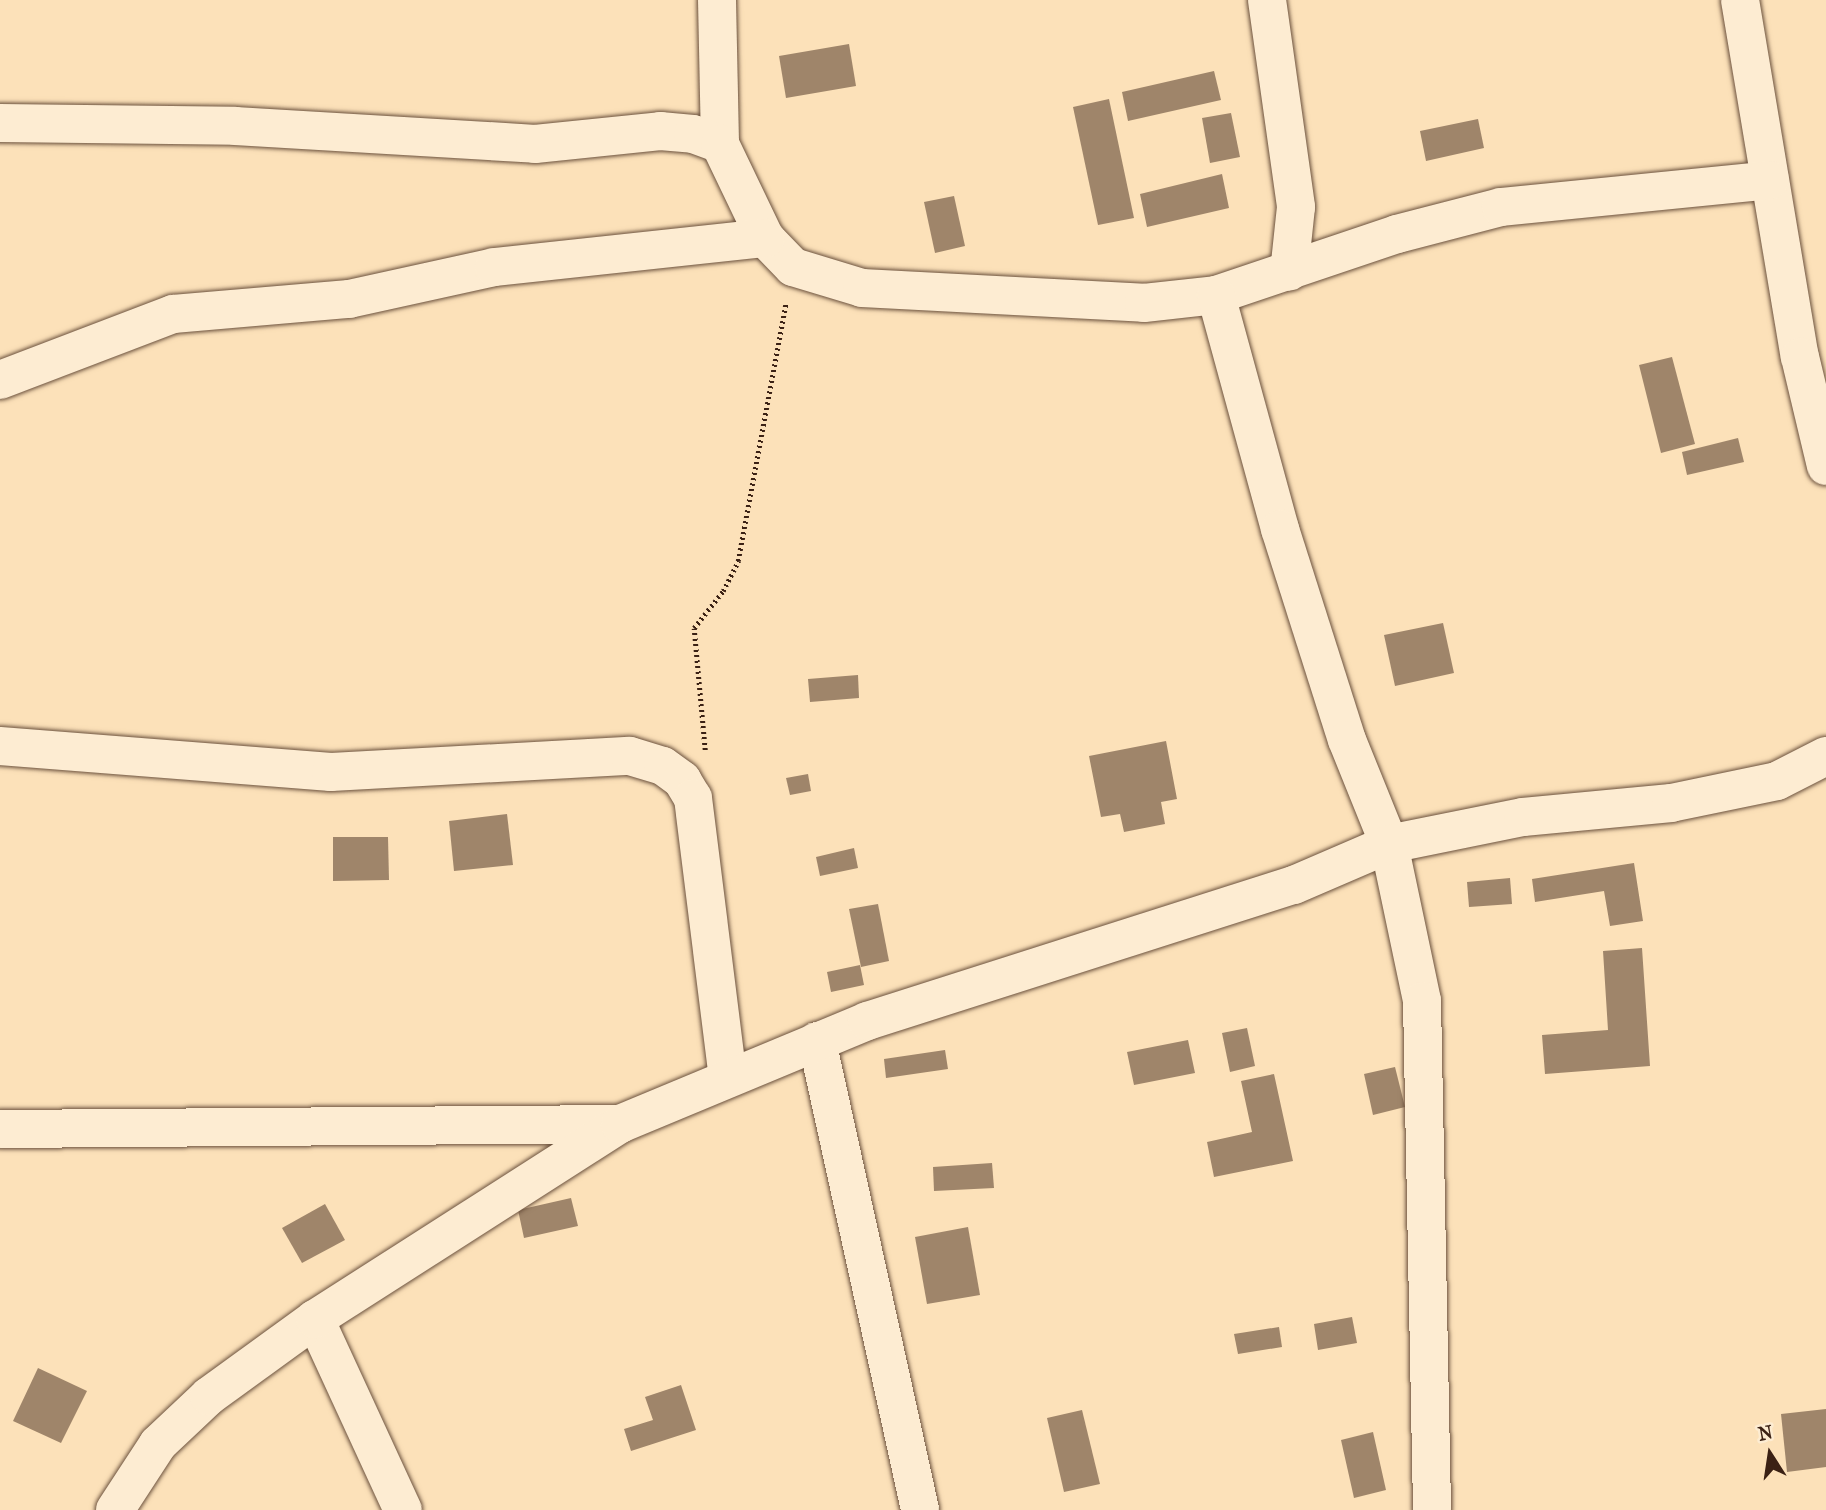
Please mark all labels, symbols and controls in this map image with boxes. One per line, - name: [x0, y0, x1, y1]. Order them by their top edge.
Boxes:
- north arrow: [1735, 1419, 1805, 1489]
- text: N: [1756, 1421, 1775, 1446]

